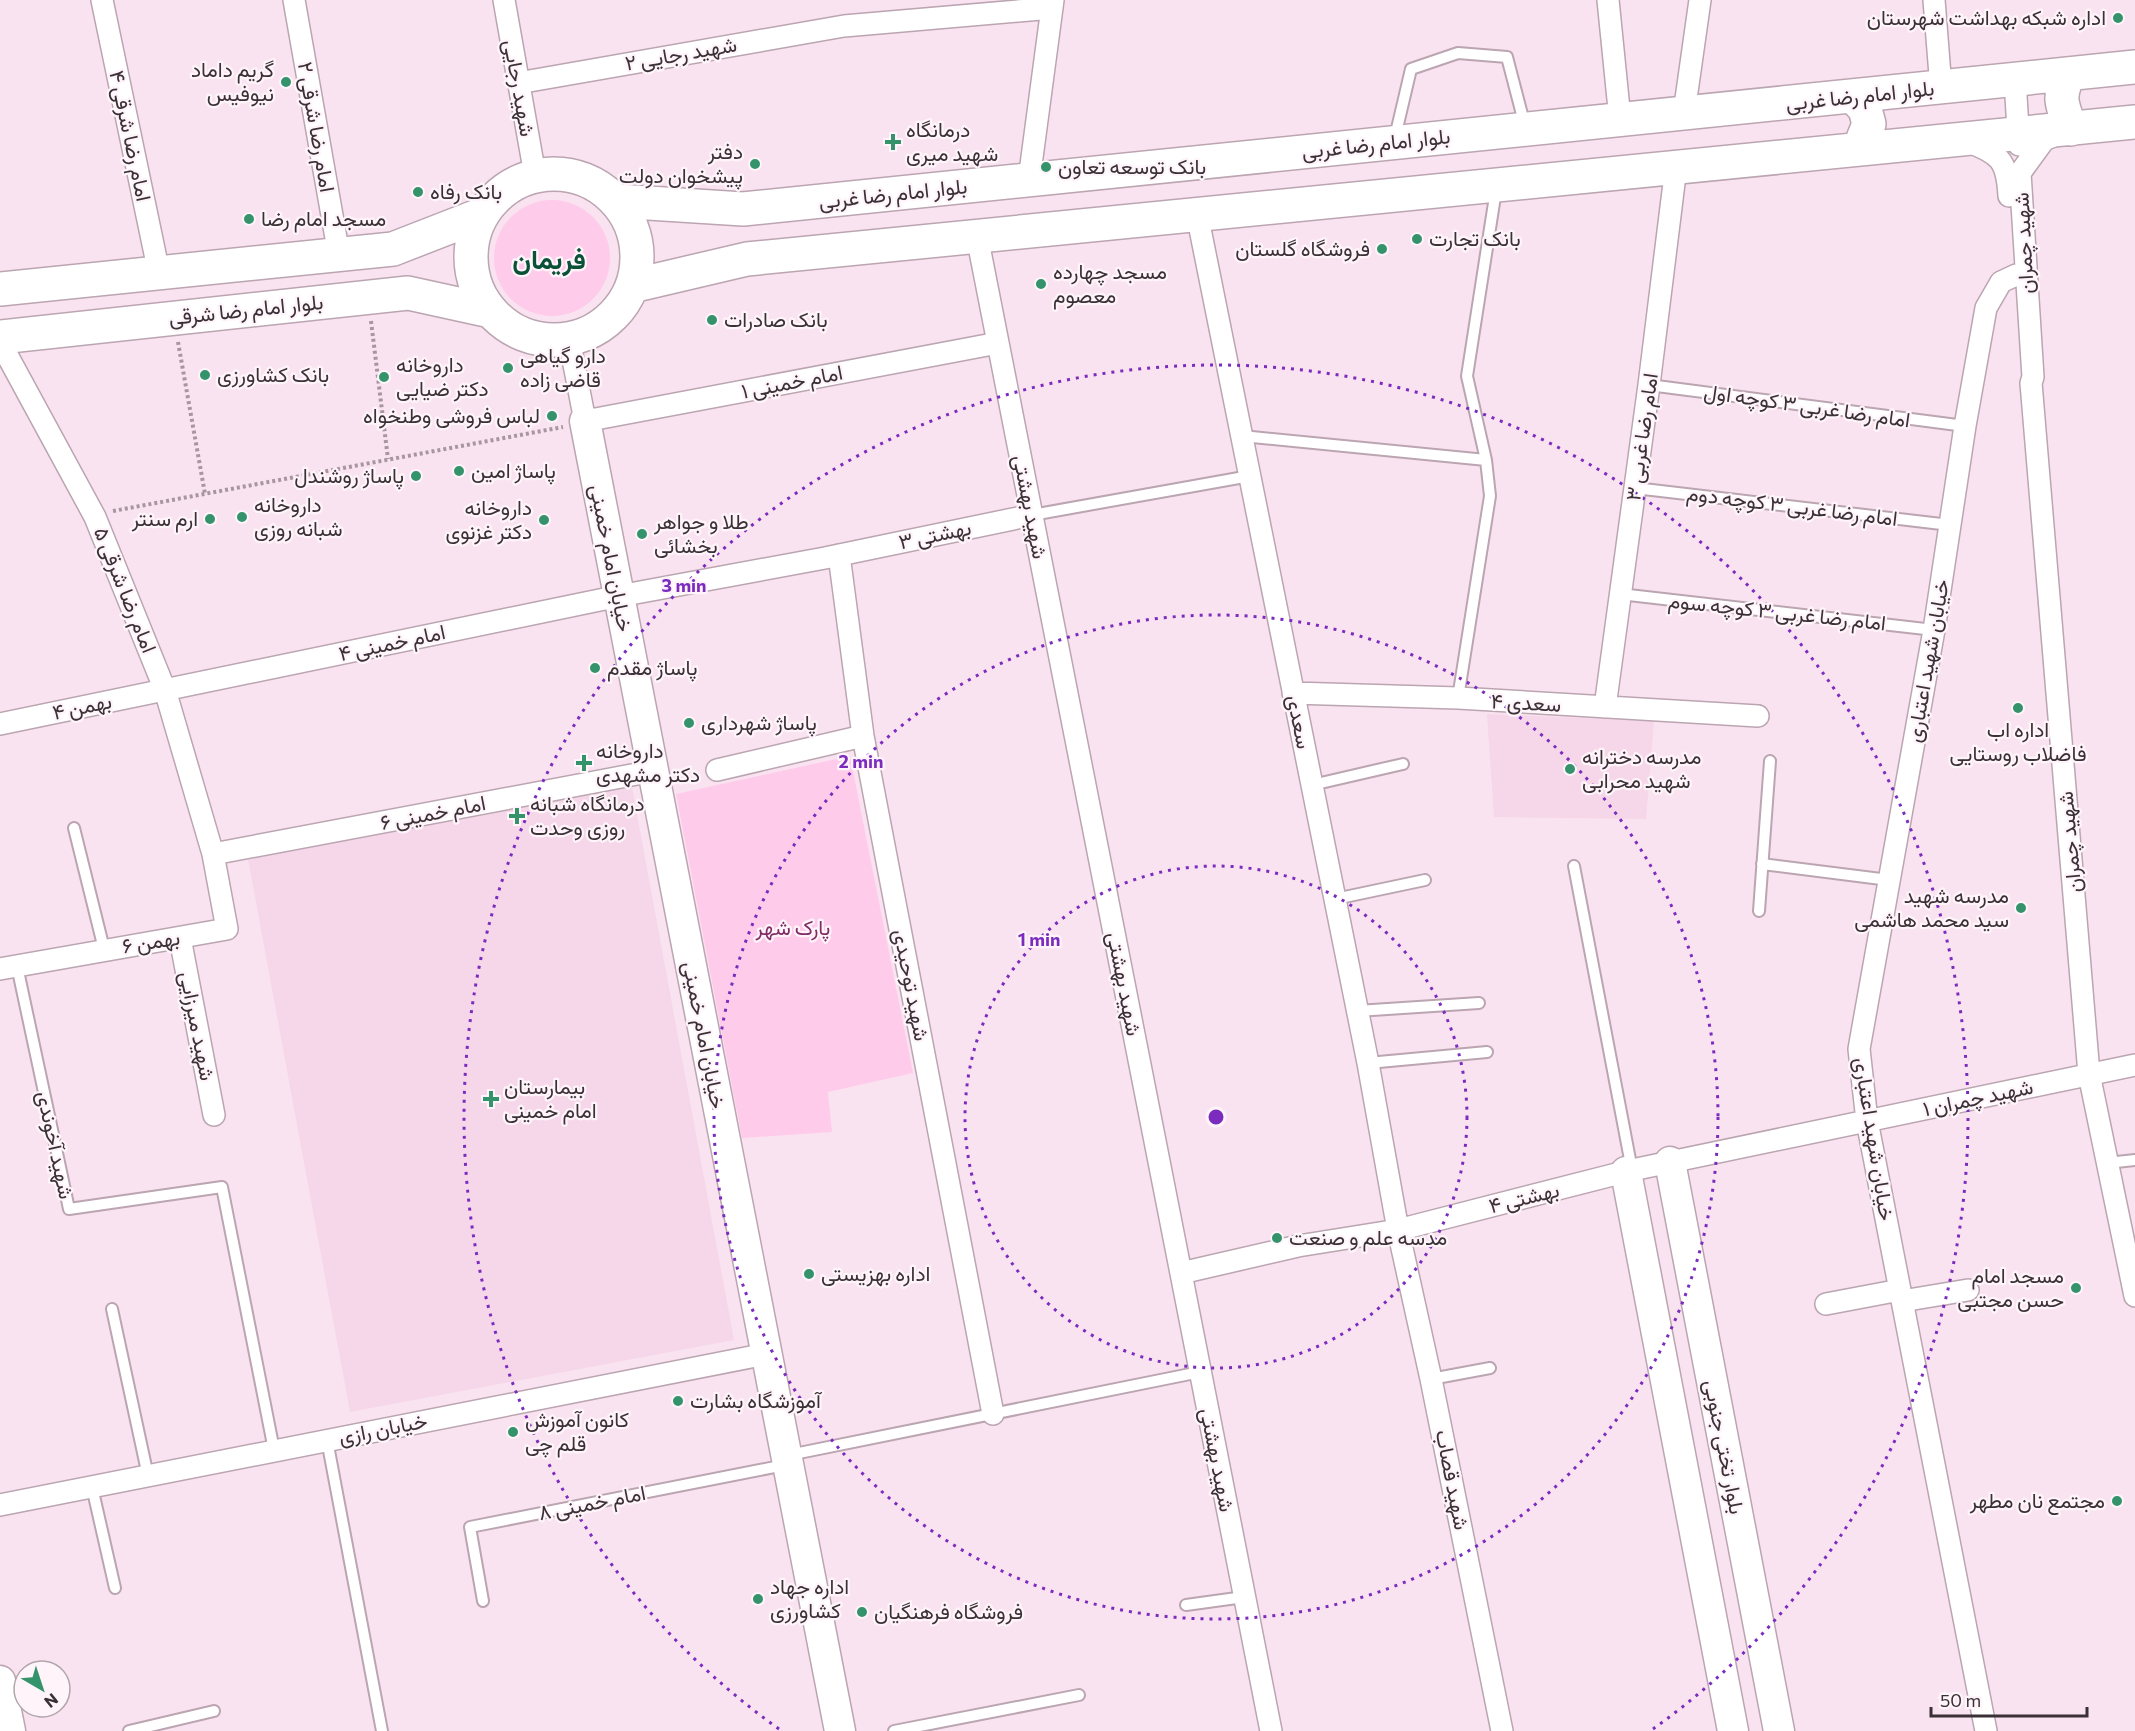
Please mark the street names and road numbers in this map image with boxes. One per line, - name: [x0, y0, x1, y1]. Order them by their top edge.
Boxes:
- street label: شهید رجایی ۲: [623, 30, 739, 77]
- street label: شهید رجایی: [498, 37, 541, 139]
- street label: امام رضا شرقی ۲: [291, 59, 341, 195]
- street label: امام رضا شرقی ۴: [102, 68, 158, 204]
- street label: بلوار امام رضا غربی: [1784, 74, 1936, 118]
- street label: بلوار امام رضا غربی: [1300, 122, 1452, 166]
- street label: بلوار امام رضا غربی: [817, 172, 969, 216]
- street label: شهید چمران: [2007, 191, 2041, 295]
- street label: بلوار امام رضا شرقی: [167, 288, 325, 332]
- street label: امام خمینی ۱: [739, 358, 845, 406]
- street label: امام رضا غربی ۳: [1619, 371, 1665, 503]
- street label: امام رضا غربی ۳ کوچه اول: [1702, 378, 1912, 434]
- street label: شهید بهشتی: [1007, 453, 1054, 561]
- street label: امام رضا غربی ۳ کوچه دوم: [1685, 479, 1899, 533]
- street label: خیابان امام خمینی: [583, 482, 639, 634]
- street label: بهشتی ۳: [896, 514, 974, 555]
- street label: امام رضا شرقی ۵: [87, 523, 163, 657]
- street label: خیابان شهید اعتباری: [1900, 577, 1955, 745]
- street label: امام رضا غربی ۳ کوچه سوم: [1667, 587, 1887, 637]
- street label: امام خمینی ۴: [336, 618, 448, 668]
- street label: بهمن ۴: [50, 687, 114, 726]
- street label: سعدی ۴: [1490, 687, 1562, 717]
- street label: سعدی: [1282, 693, 1318, 751]
- street label: امام خمینی ۶: [378, 789, 488, 837]
- street label: شهید چمران: [2052, 790, 2088, 894]
- street label: بهمن ۶: [120, 924, 182, 959]
- street label: شهید توحیدی: [887, 927, 936, 1043]
- street label: شهید بهشتی: [1101, 930, 1148, 1038]
- street label: خیابان امام خمینی: [676, 959, 732, 1111]
- street label: شهید میرزایی: [174, 969, 221, 1083]
- street label: خیابان شهید اعتباری: [1848, 1055, 1901, 1223]
- street label: شهید چمران ۱: [1920, 1073, 2036, 1123]
- street label: شهید آخوندی: [31, 1088, 80, 1202]
- street label: بهشتی ۴: [1486, 1176, 1562, 1219]
- street label: بلوار تختی جنوبی: [1698, 1377, 1751, 1516]
- street label: شهید بهشتی: [1194, 1406, 1241, 1514]
- street label: خیابان رازی: [336, 1407, 430, 1450]
- street label: شهید قصاب: [1430, 1428, 1475, 1532]
- street label: امام خمینی ۸: [536, 1479, 648, 1527]

